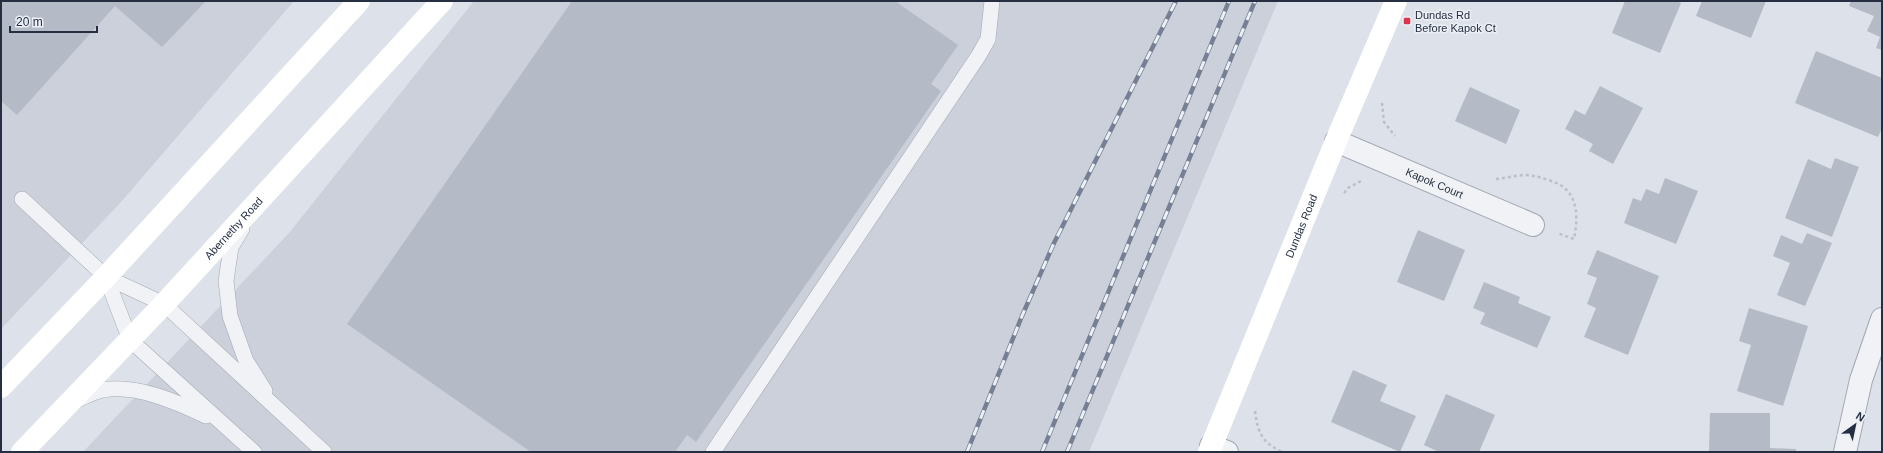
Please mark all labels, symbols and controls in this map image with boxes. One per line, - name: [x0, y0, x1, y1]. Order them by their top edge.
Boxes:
- scale bar: [10, 8, 97, 34]
- place label: Dundas Rd Before Kapok Ct: [1415, 9, 1496, 34]
- text: 20 m: [16, 15, 43, 29]
- marker: Dundas Rd Before Kapok Ct: [1402, 16, 1412, 26]
- street label: Kapok Court: [1404, 165, 1465, 200]
- street label: Dundas Road: [1283, 193, 1320, 260]
- street label: Abernethy Road: [202, 195, 265, 262]
- north arrow: [1835, 405, 1875, 445]
- text: N: [1854, 409, 1867, 424]

